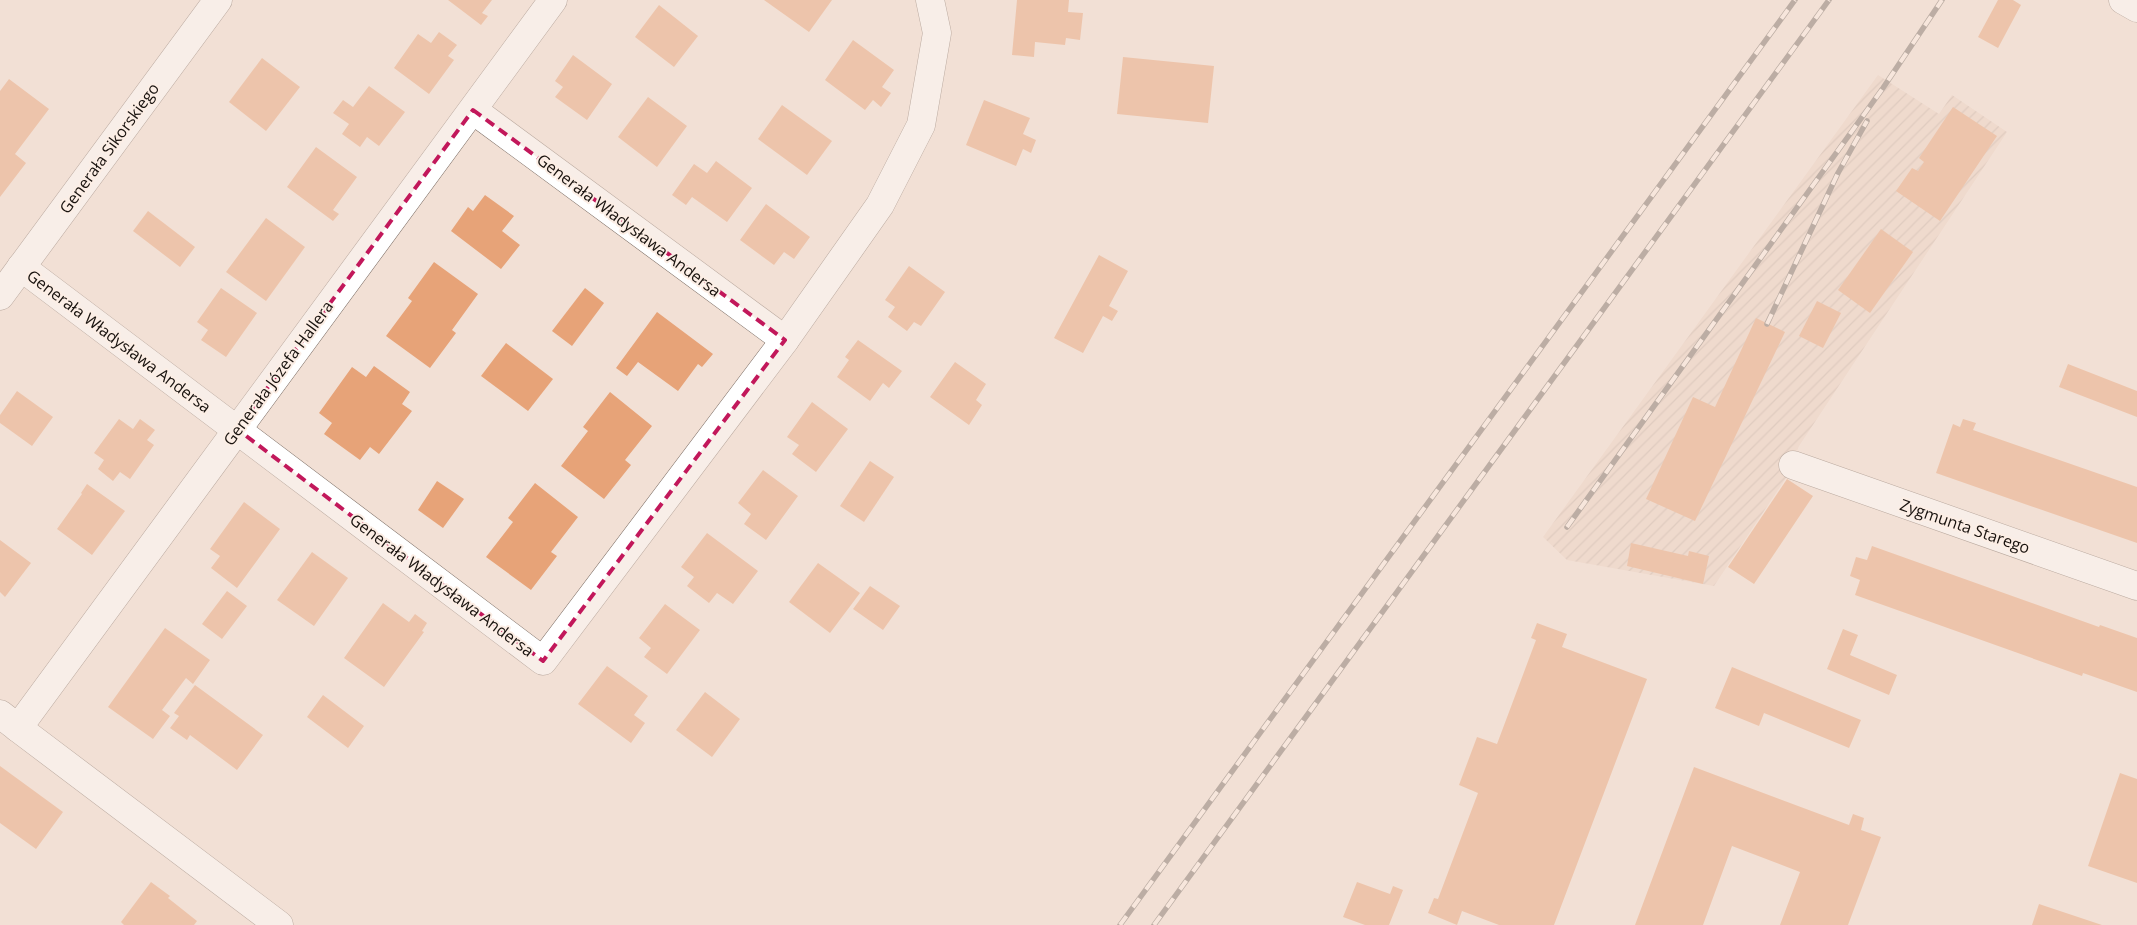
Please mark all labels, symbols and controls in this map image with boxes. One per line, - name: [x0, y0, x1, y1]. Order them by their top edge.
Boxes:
- street label: Generała Sikorskiego: [54, 78, 164, 218]
- street label: Generała Władysława Andersa: [532, 148, 726, 302]
- street label: Generała Władysława Andersa: [22, 264, 216, 418]
- street label: Generała Józefa Hallera: [218, 296, 338, 450]
- street label: Zygmunta Starego: [1897, 493, 2033, 559]
- street label: Generała Władysława Andersa: [345, 508, 539, 662]

